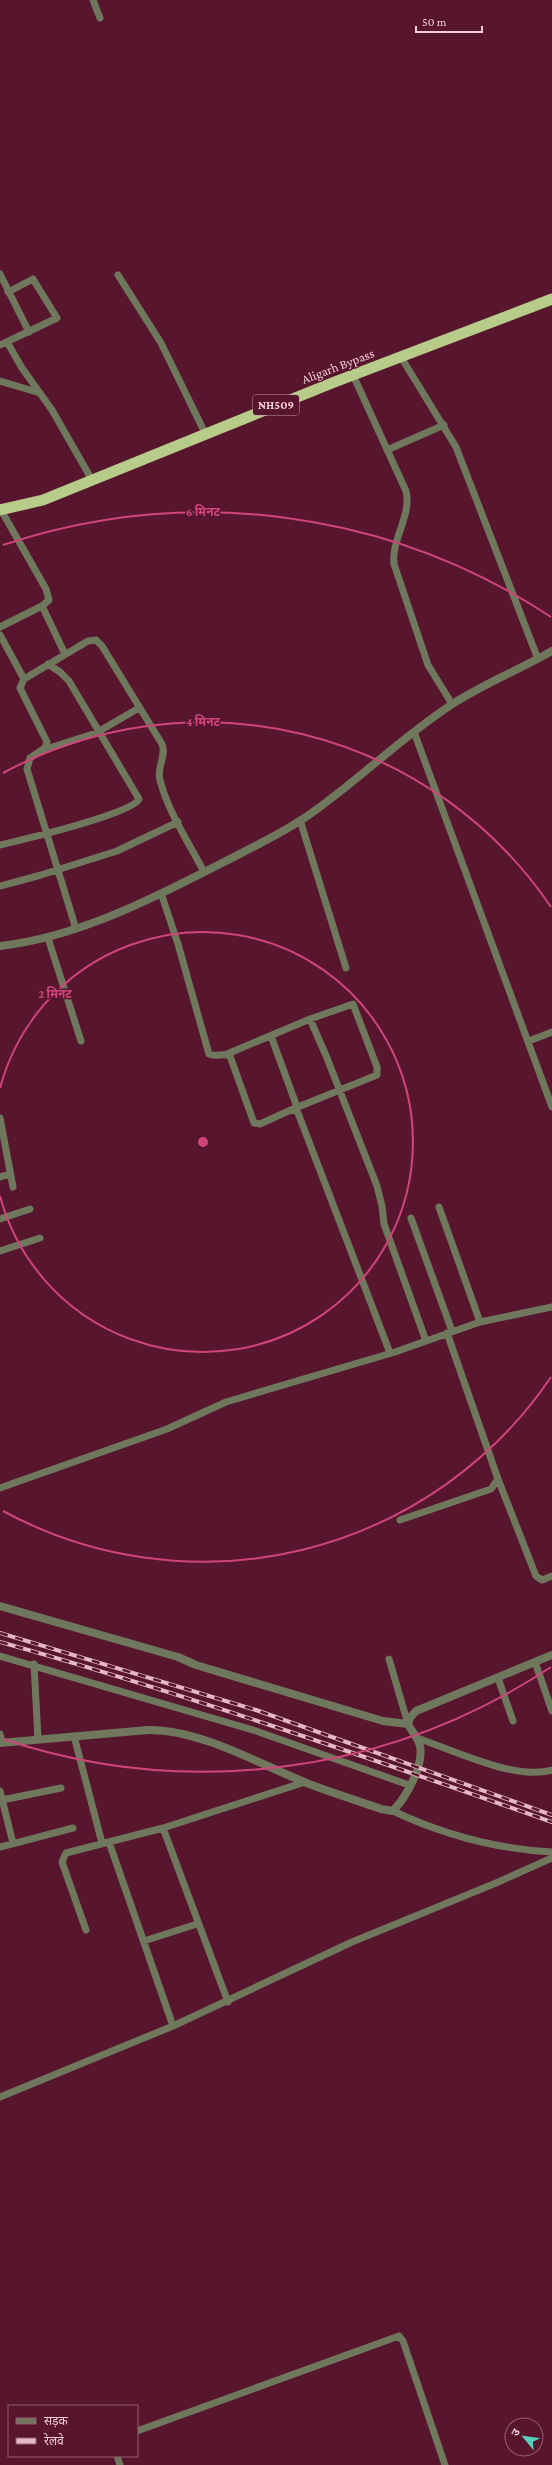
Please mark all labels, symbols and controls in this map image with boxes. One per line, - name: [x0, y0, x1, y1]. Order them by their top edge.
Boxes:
- scale bar: [416, 8, 482, 34]
- text: 50 m: [422, 15, 447, 29]
- street label: Aligarh Bypass: [300, 345, 376, 387]
- road number: NH509: [253, 395, 299, 415]
- text: 6 मिनट: [186, 504, 221, 519]
- text: 4 मिनट: [186, 714, 221, 729]
- text: 2 मिनट: [38, 986, 72, 1001]
- centre of rings: [196, 1135, 210, 1149]
- legend: [8, 2405, 138, 2457]
- text: सड़क: [44, 2414, 69, 2428]
- north arrow: [504, 2417, 544, 2457]
- text: उ: [508, 2426, 522, 2438]
- text: रेलवे: [44, 2433, 64, 2448]

